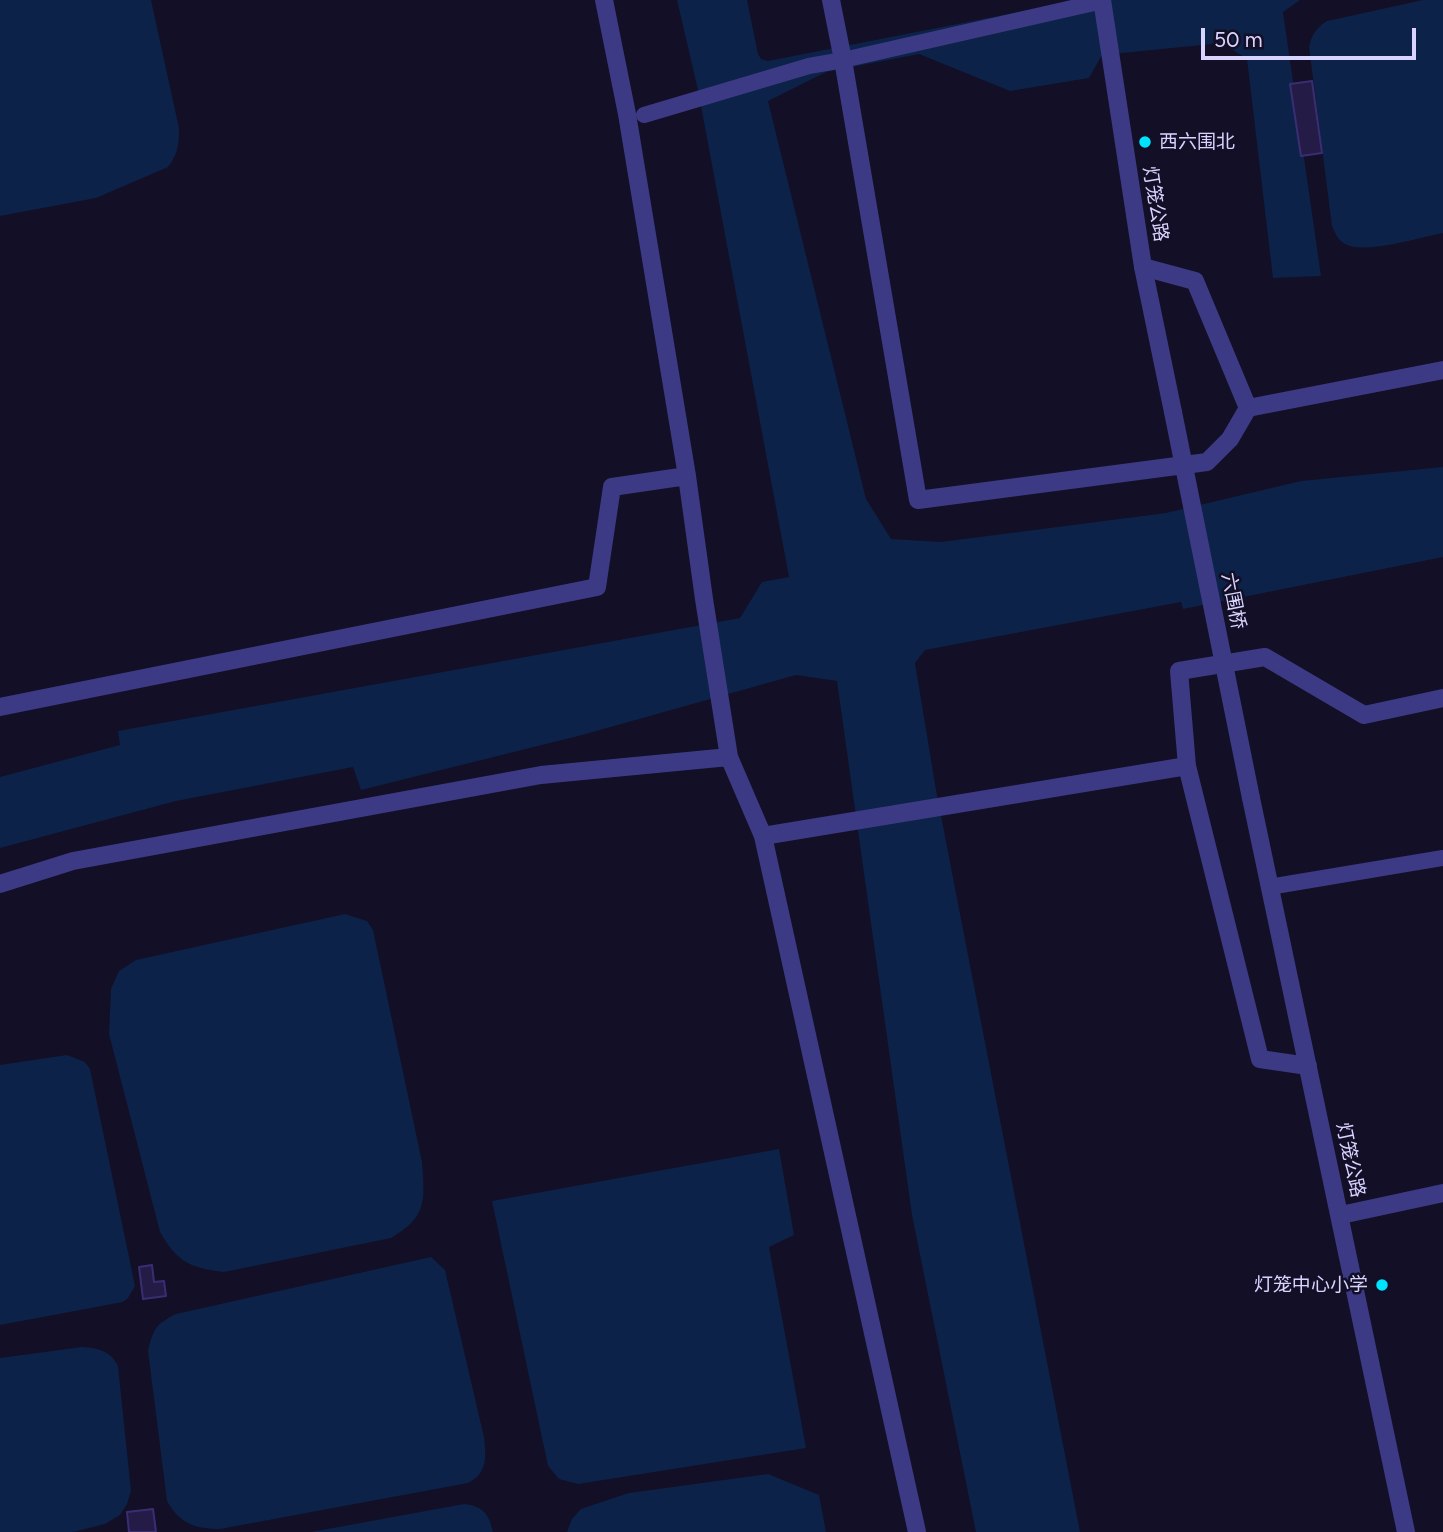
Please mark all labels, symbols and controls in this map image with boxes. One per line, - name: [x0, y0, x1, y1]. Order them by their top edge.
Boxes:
- scale bar: [1205, 14, 1420, 58]
- text: 50 m: [1214, 27, 1263, 52]
- place label: 西六围北: [1159, 131, 1235, 153]
- marker: 西六围北: [1137, 134, 1153, 150]
- street label: 灯笼公路: [1138, 165, 1172, 243]
- street label: 六围桥: [1216, 571, 1250, 631]
- street label: 灯笼公路: [1331, 1120, 1369, 1200]
- place label: 灯笼中心小学: [1254, 1274, 1368, 1296]
- marker: 灯笼中心小学: [1374, 1277, 1390, 1293]

